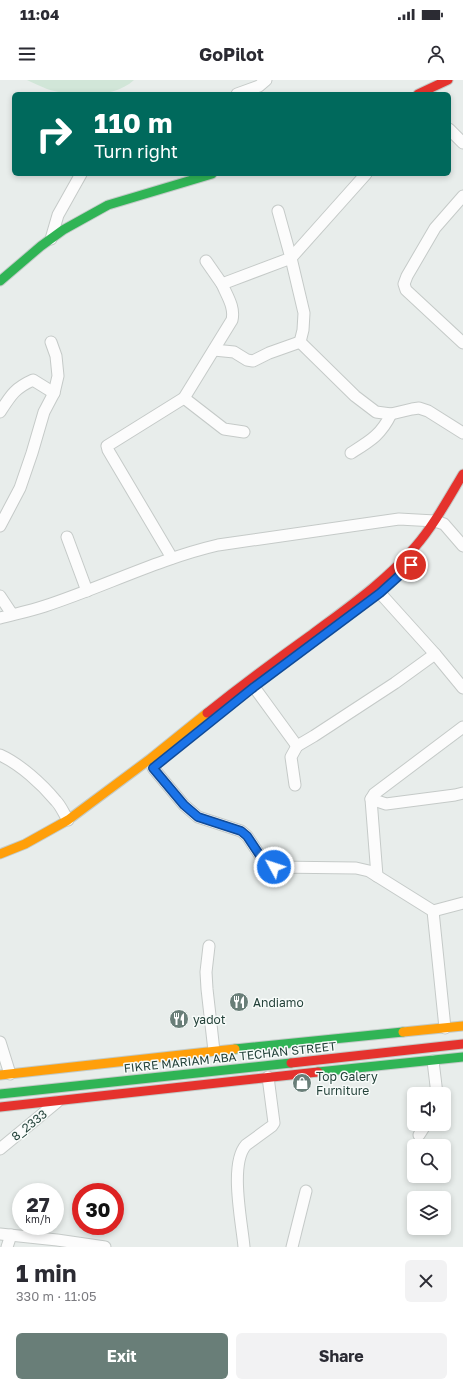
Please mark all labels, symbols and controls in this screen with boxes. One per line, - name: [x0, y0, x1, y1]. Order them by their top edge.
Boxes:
- text: 11:04: [20, 5, 59, 23]
- icon: menu: [16, 43, 38, 65]
- text: GoPilot: [199, 43, 264, 65]
- icon: person: [425, 43, 447, 65]
- text: 110 m: [94, 106, 173, 139]
- icon: right: [28, 108, 80, 160]
- text: Turn right: [94, 140, 178, 162]
- pin: [394, 548, 428, 582]
- icon: arrive: [400, 554, 422, 576]
- position arrow: [253, 846, 295, 888]
- restaurant icon: Andiamo: [228, 991, 250, 1013]
- place label: Andiamo: [253, 995, 304, 1010]
- restaurant icon: yadot: [168, 1008, 190, 1030]
- place label: yadot: [193, 1012, 226, 1027]
- street label: FIKRE MARIAM ABA TECHAN STREET: [123, 1038, 338, 1076]
- place label: Top Galery Furniture: [316, 1069, 378, 1098]
- shop icon: Top Galery Furniture: [291, 1072, 313, 1094]
- map controls: [407, 1087, 451, 1235]
- button: sound: [407, 1087, 451, 1131]
- street label: 8_2333: [8, 1106, 50, 1144]
- button: search: [407, 1139, 451, 1183]
- speed limit sign: 30: [72, 1183, 124, 1235]
- button: layers: [407, 1191, 451, 1235]
- text: 27: [26, 1192, 50, 1216]
- text: km/h: [25, 1213, 51, 1225]
- text: 1 min: [16, 1258, 76, 1287]
- button: close: [405, 1260, 447, 1302]
- text: 330 m · 11:05: [16, 1288, 97, 1304]
- button: Exit: [16, 1333, 228, 1379]
- button: Share: [236, 1333, 447, 1379]

